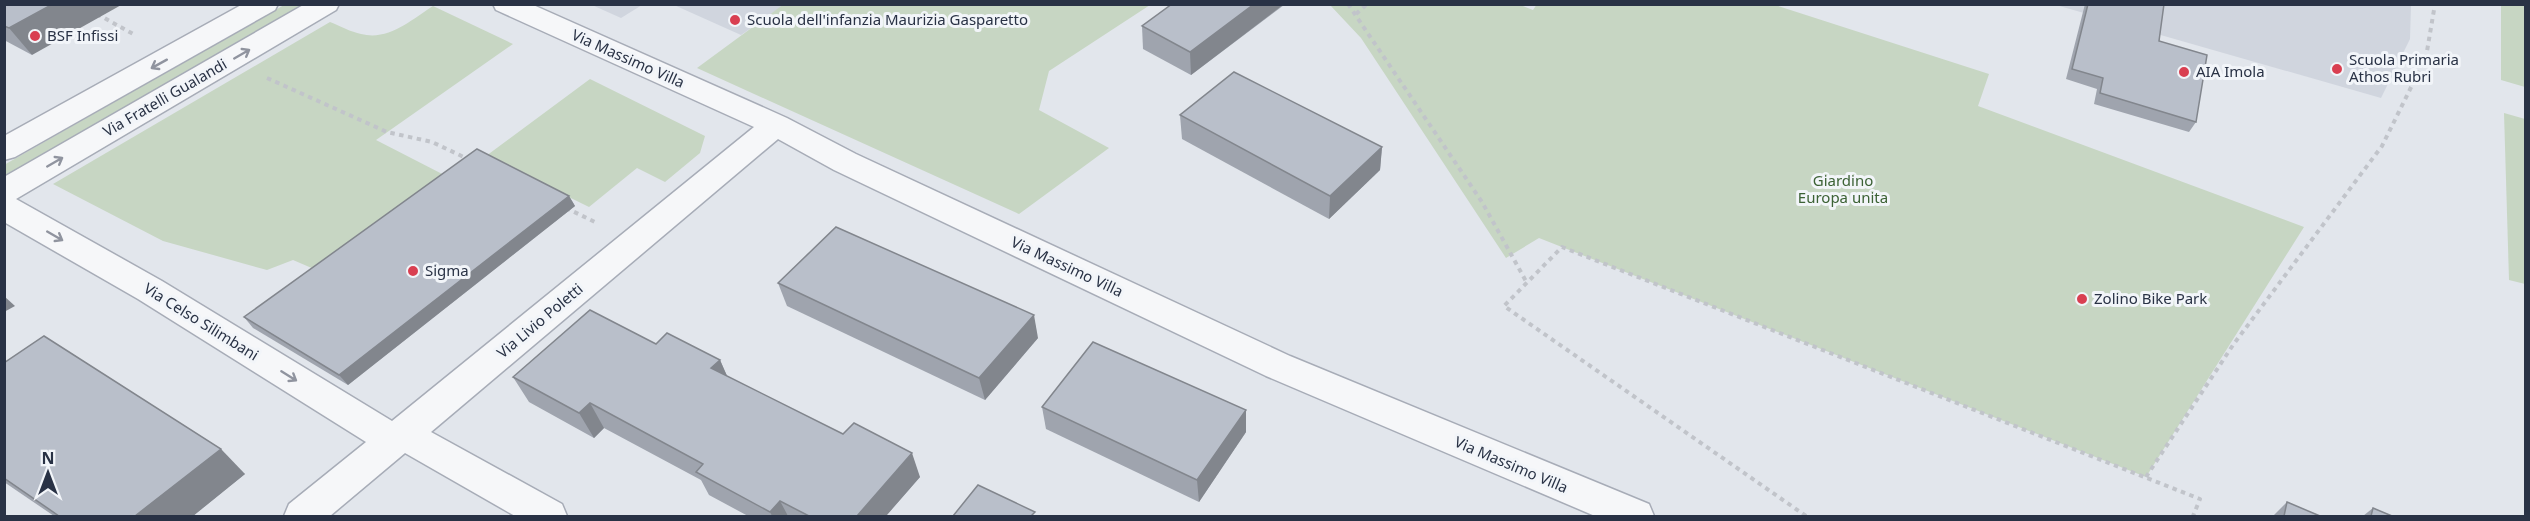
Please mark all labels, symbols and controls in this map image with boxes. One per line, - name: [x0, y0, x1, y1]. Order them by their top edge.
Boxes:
- place label: Scuola dell'infanzia Maurizia Gasparetto: [747, 9, 1028, 29]
- marker: Scuola dell'infanzia Maurizia Gasparetto: [728, 13, 742, 27]
- street label: Via Massimo Villa: [569, 24, 688, 92]
- place label: BSF Infissi: [47, 25, 118, 45]
- marker: BSF Infissi: [28, 29, 42, 43]
- one-way arrow: [233, 48, 250, 60]
- place label: Scuola Primaria Athos Rubri: [2349, 49, 2459, 86]
- street label: Via Fratelli Gualandi: [99, 53, 230, 141]
- one-way arrow: [151, 59, 169, 70]
- place label: AIA Imola: [2196, 61, 2265, 81]
- marker: Scuola Primaria Athos Rubri: [2330, 62, 2344, 76]
- marker: AIA Imola: [2177, 65, 2191, 79]
- one-way arrow: [46, 156, 63, 168]
- park label: Giardino Europa unita: [1798, 170, 1888, 207]
- one-way arrow: [46, 230, 63, 242]
- street label: Via Massimo Villa: [1008, 231, 1127, 301]
- place label: Sigma: [425, 260, 469, 280]
- marker: Sigma: [406, 264, 420, 278]
- street label: Via Celso Silimbani: [140, 278, 263, 365]
- street label: Via Livio Poletti: [492, 278, 587, 362]
- place label: Zolino Bike Park: [2094, 288, 2207, 308]
- marker: Zolino Bike Park: [2075, 292, 2089, 306]
- one-way arrow: [280, 371, 297, 383]
- street label: Via Massimo Villa: [1452, 431, 1571, 497]
- north arrow: [18, 443, 78, 503]
- text: N: [41, 447, 55, 469]

